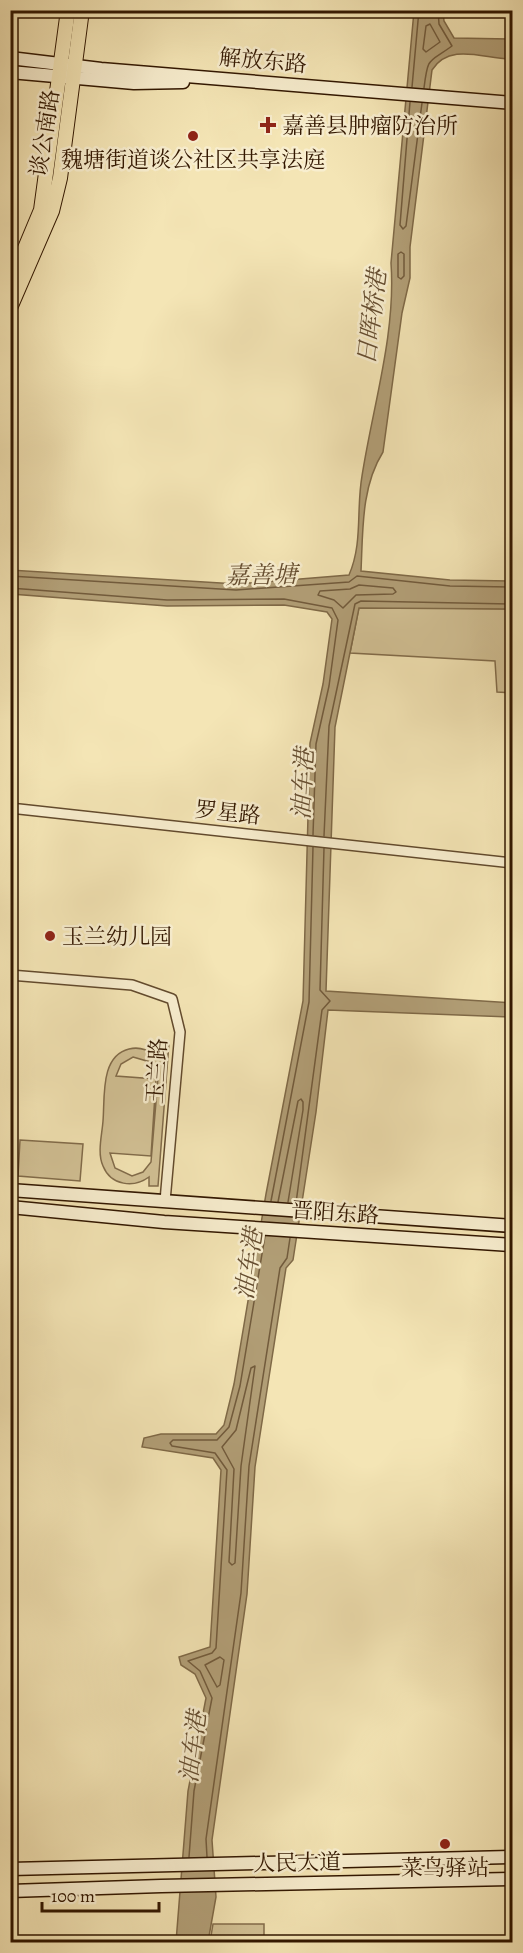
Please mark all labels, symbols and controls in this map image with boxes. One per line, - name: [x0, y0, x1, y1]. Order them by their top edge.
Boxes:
- street label: 解放东路: [218, 42, 308, 80]
- street label: 谈公南路: [23, 87, 67, 179]
- place label: 嘉善县肿瘤防治所: [282, 111, 458, 141]
- marker: 嘉善县肿瘤防治所: [259, 116, 277, 134]
- marker: 魏塘街道谈公社区共享法庭: [186, 129, 200, 143]
- place label: 魏塘街道谈公社区共享法庭: [61, 145, 325, 175]
- water label: 日晖桥港: [350, 264, 394, 367]
- water label: 嘉善塘: [225, 558, 301, 592]
- water label: 油车港: [285, 744, 321, 821]
- street label: 罗星路: [194, 795, 262, 831]
- place label: 玉兰幼儿园: [62, 922, 172, 952]
- marker: 玉兰幼儿园: [43, 929, 57, 943]
- street label: 玉兰路: [140, 1037, 174, 1105]
- street label: 晋阳东路: [290, 1195, 380, 1231]
- water label: 油车港: [228, 1223, 270, 1302]
- water label: 油车港: [173, 1706, 214, 1785]
- marker: 菜鸟驿站: [438, 1837, 452, 1851]
- street label: 人民大道: [253, 1847, 341, 1879]
- place label: 菜鸟驿站: [401, 1853, 489, 1883]
- scale bar: [42, 1875, 159, 1913]
- text: 100 m: [51, 1884, 95, 1908]

